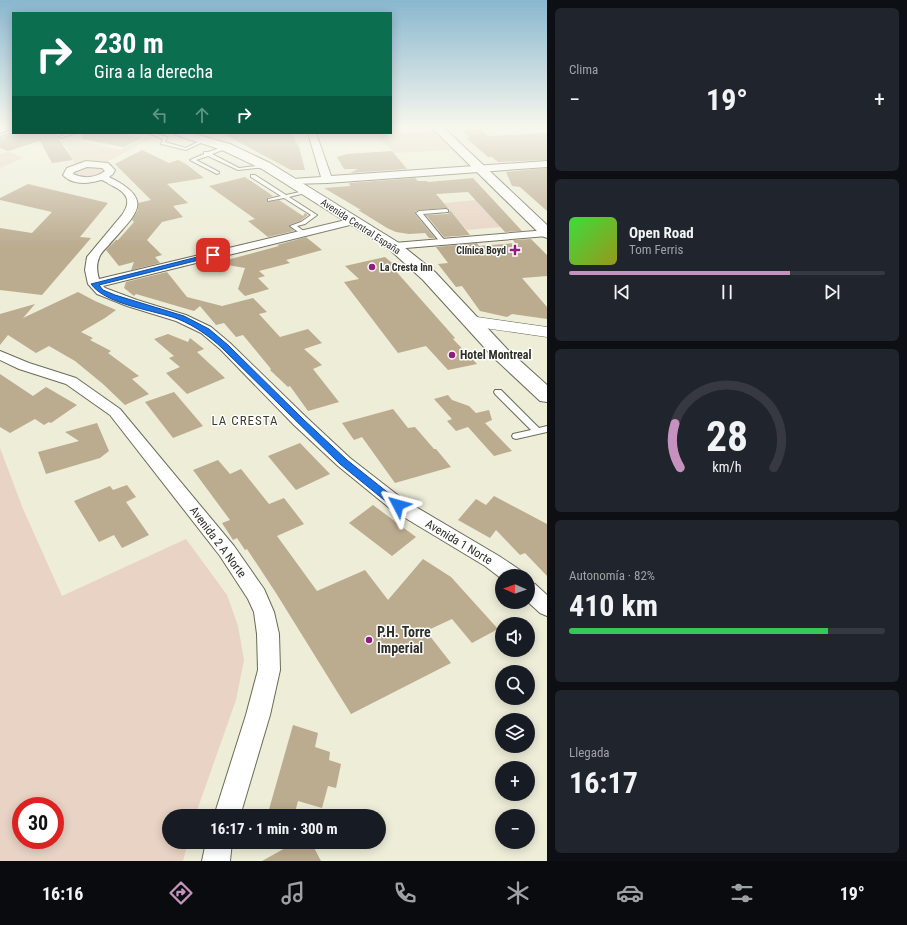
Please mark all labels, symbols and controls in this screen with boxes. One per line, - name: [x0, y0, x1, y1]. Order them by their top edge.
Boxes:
- text: 230 m: [94, 27, 164, 60]
- icon: right: [28, 28, 80, 80]
- text: Gira a la derecha: [94, 61, 213, 82]
- text: Clima: [569, 62, 598, 77]
- text: 19°: [706, 82, 748, 117]
- text: −: [569, 87, 580, 112]
- text: +: [874, 87, 885, 112]
- icon: left: [149, 104, 171, 126]
- icon: ahead: [191, 104, 213, 126]
- icon: right: [233, 104, 255, 126]
- street label: Avenida Central España: [319, 197, 403, 256]
- text: Open Road: [629, 224, 694, 242]
- pin: [196, 238, 230, 272]
- text: Tom Ferris: [629, 242, 683, 257]
- icon: arrive: [202, 244, 224, 266]
- marker: Clínica Boyd: [509, 244, 521, 256]
- place label: Clínica Boyd: [456, 245, 506, 256]
- marker: La Cresta Inn: [367, 262, 377, 272]
- place label: La Cresta Inn: [380, 262, 433, 273]
- icon: previous: [611, 281, 633, 303]
- icon: pause: [716, 281, 738, 303]
- icon: next: [821, 281, 843, 303]
- place label: Hotel Montreal: [460, 348, 531, 362]
- marker: Hotel Montreal: [447, 350, 457, 360]
- text: 28: [706, 412, 748, 461]
- district label: LA CRESTA: [211, 413, 279, 428]
- text: km/h: [712, 459, 742, 475]
- position arrow: [377, 484, 419, 526]
- street label: Avenida 2 A Norte: [187, 504, 249, 581]
- street label: Avenida 1 Norte: [423, 517, 495, 568]
- text: Autonomía · 82%: [569, 568, 655, 583]
- north arrow: [495, 569, 535, 609]
- map controls: [495, 569, 535, 849]
- text: 410 km: [569, 588, 658, 623]
- button: sound: [495, 617, 535, 657]
- place label: P.H. Torre Imperial: [377, 624, 431, 656]
- marker: P.H. Torre Imperial: [364, 635, 374, 645]
- button: search: [495, 665, 535, 705]
- button: layers: [495, 713, 535, 753]
- text: Llegada: [569, 745, 610, 760]
- button: +: [495, 761, 535, 801]
- text: 16:17: [569, 765, 638, 800]
- speed limit sign: 30: [12, 797, 64, 849]
- button: −: [495, 809, 535, 849]
- text: 16:17 · 1 min · 300 m: [210, 820, 338, 838]
- icon: directions: [167, 879, 195, 907]
- icon: music: [279, 879, 307, 907]
- icon: phone: [391, 879, 419, 907]
- icon: climate: [504, 879, 532, 907]
- icon: car: [616, 879, 644, 907]
- icon: filters: [728, 879, 756, 907]
- text: 16:16: [42, 883, 83, 904]
- text: 19°: [840, 883, 865, 904]

